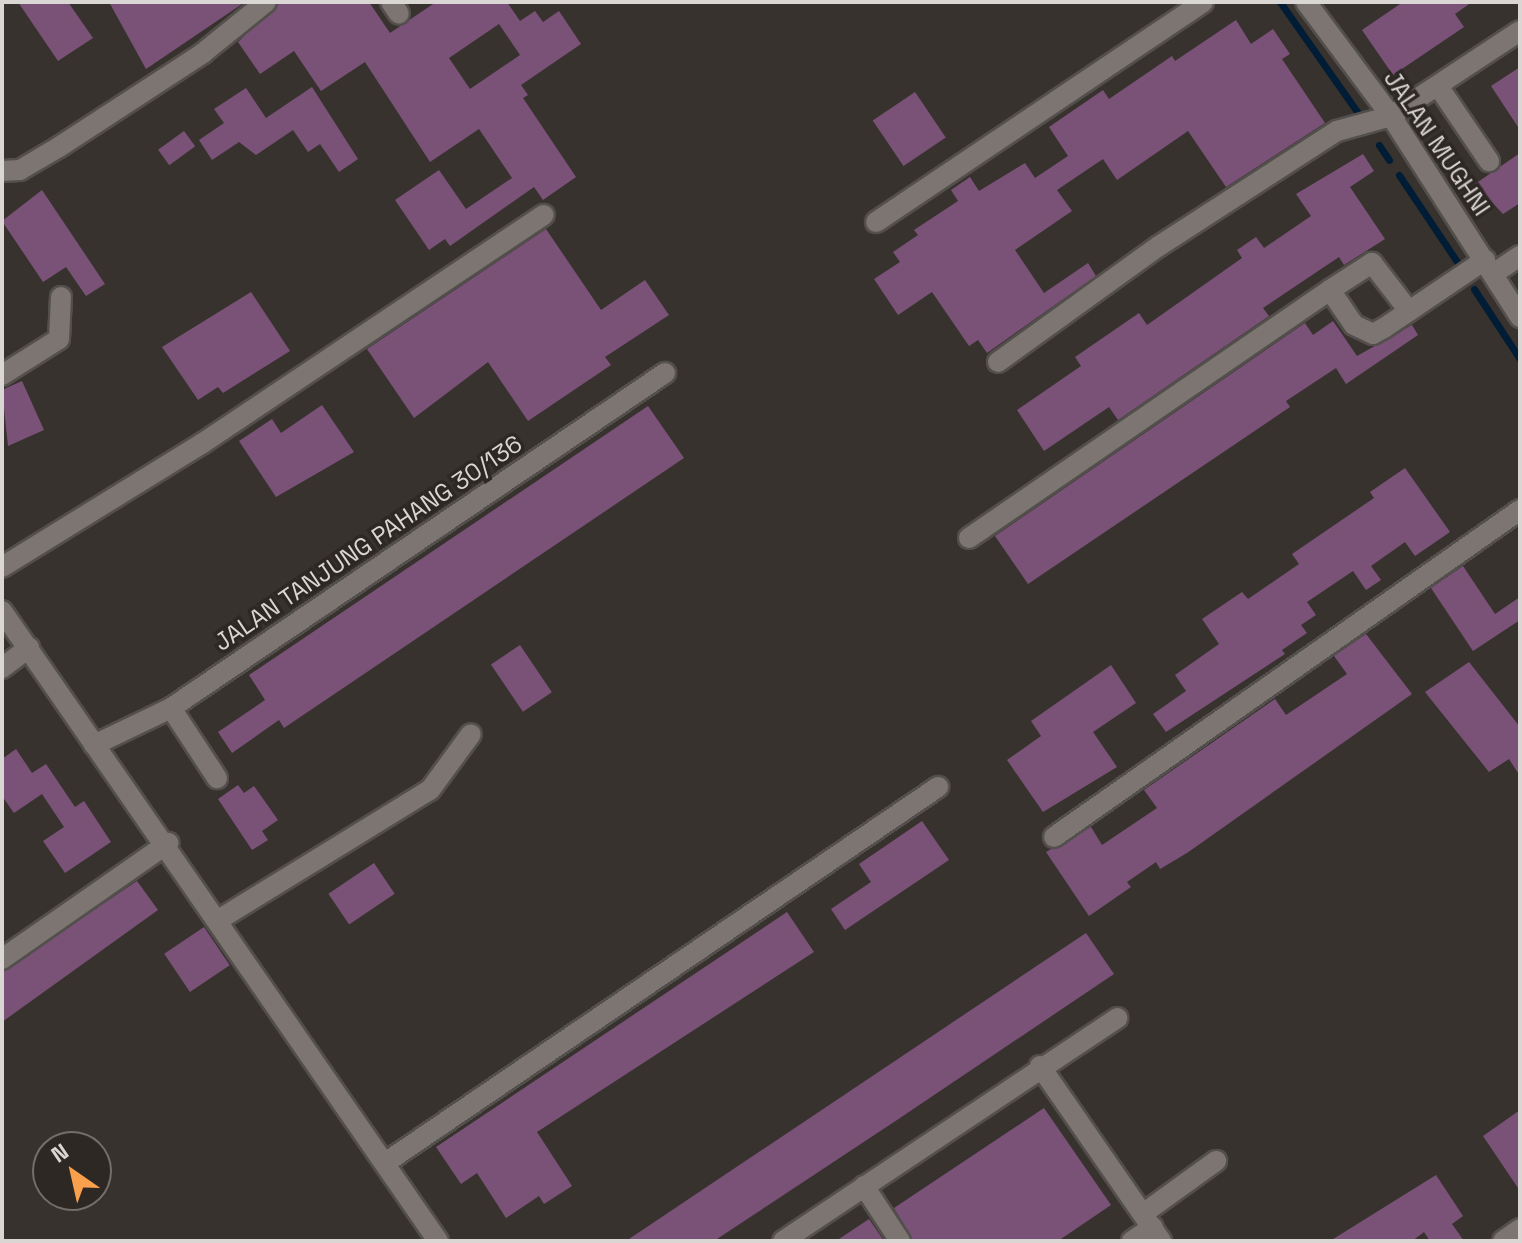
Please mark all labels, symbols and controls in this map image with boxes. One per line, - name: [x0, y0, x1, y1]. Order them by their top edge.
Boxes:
- street label: JALAN MUGHNI: [1378, 65, 1496, 221]
- street label: JALAN TANJUNG PAHANG 30/136: [208, 429, 528, 657]
- north arrow: [32, 1131, 112, 1211]
- text: N: [46, 1137, 74, 1168]

